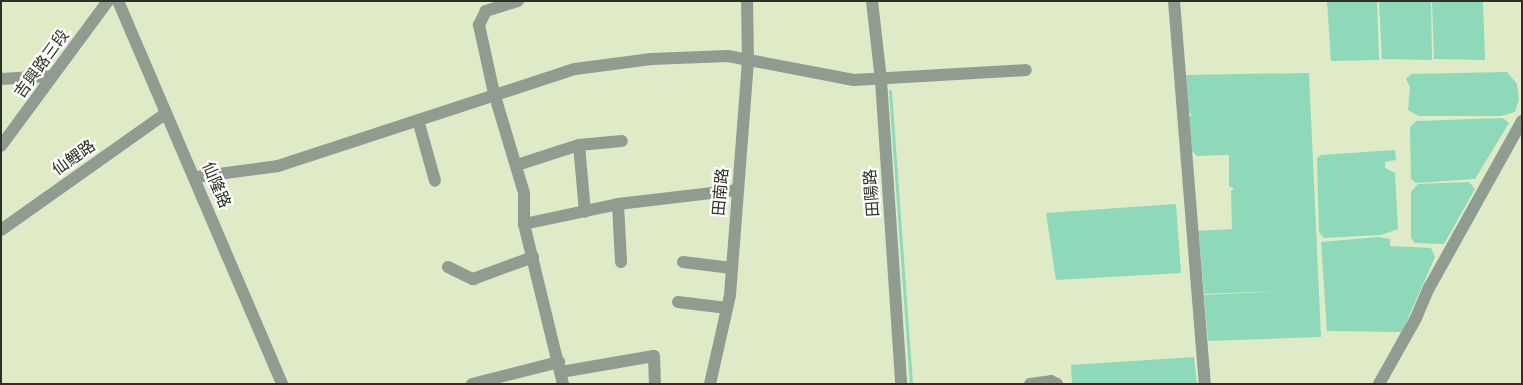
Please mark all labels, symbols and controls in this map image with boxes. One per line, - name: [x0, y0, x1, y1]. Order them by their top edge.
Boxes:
- street label: 吉興路三段: [11, 26, 73, 102]
- street label: 仙鯉路: [49, 136, 99, 180]
- street label: 仙隆路: [198, 159, 234, 211]
- street label: 田南路: [709, 167, 733, 217]
- street label: 田陽路: [861, 168, 883, 218]

